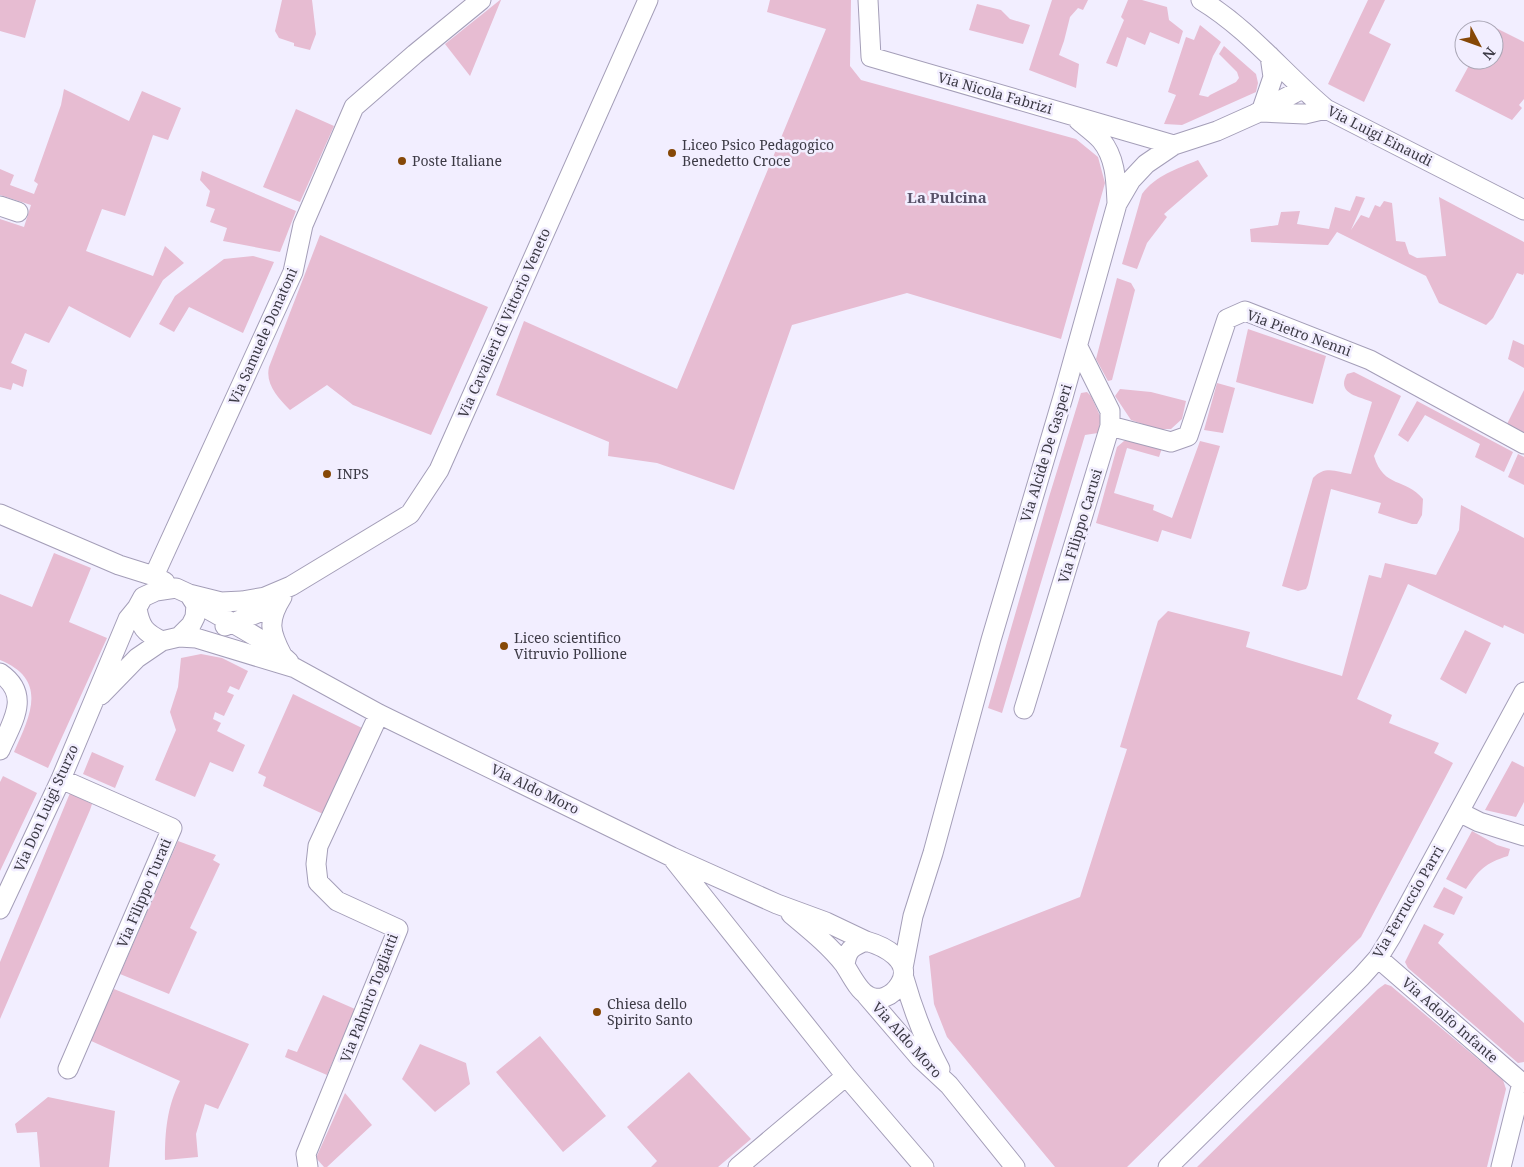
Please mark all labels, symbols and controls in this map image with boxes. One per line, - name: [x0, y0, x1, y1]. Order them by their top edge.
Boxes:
- north arrow: [1454, 20, 1504, 70]
- text: N: [1478, 43, 1500, 64]
- street label: Via Nicola Fabrizi: [936, 67, 1055, 118]
- street label: Via Luigi Einaudi: [1325, 101, 1436, 170]
- place label: Liceo Psico Pedagogico Benedetto Croce: [682, 135, 834, 170]
- marker: Liceo Psico Pedagogico Benedetto Croce: [666, 147, 678, 159]
- place label: Poste Italiane: [412, 151, 502, 170]
- marker: Poste Italiane: [396, 155, 408, 167]
- district label: La Pulcina: [907, 187, 987, 207]
- street label: Via Cavalieri di Vittorio Veneto: [453, 225, 554, 421]
- street label: Via Samuele Donatoni: [224, 264, 301, 407]
- street label: Via Pietro Nenni: [1244, 305, 1355, 360]
- street label: Via Alcide De Gasperi: [1015, 381, 1076, 524]
- place label: INPS: [337, 464, 369, 483]
- street label: Via Filippo Carusi: [1053, 466, 1106, 585]
- marker: INPS: [321, 468, 333, 480]
- place label: Liceo scientifico Vitruvio Pollione: [514, 628, 627, 663]
- marker: Liceo scientifico Vitruvio Pollione: [498, 640, 510, 652]
- street label: Via Don Luigi Sturzo: [9, 741, 82, 874]
- street label: Via Aldo Moro: [488, 759, 582, 818]
- street label: Via Filippo Turati: [112, 835, 175, 950]
- street label: Via Ferruccio Parri: [1368, 842, 1448, 961]
- street label: Via Palmiro Togliatti: [335, 930, 402, 1065]
- street label: Via Adolfo Infante: [1398, 973, 1502, 1067]
- place label: Chiesa dello Spirito Santo: [607, 994, 693, 1029]
- street label: Via Aldo Moro: [868, 998, 947, 1082]
- marker: Chiesa dello Spirito Santo: [591, 1006, 603, 1018]

